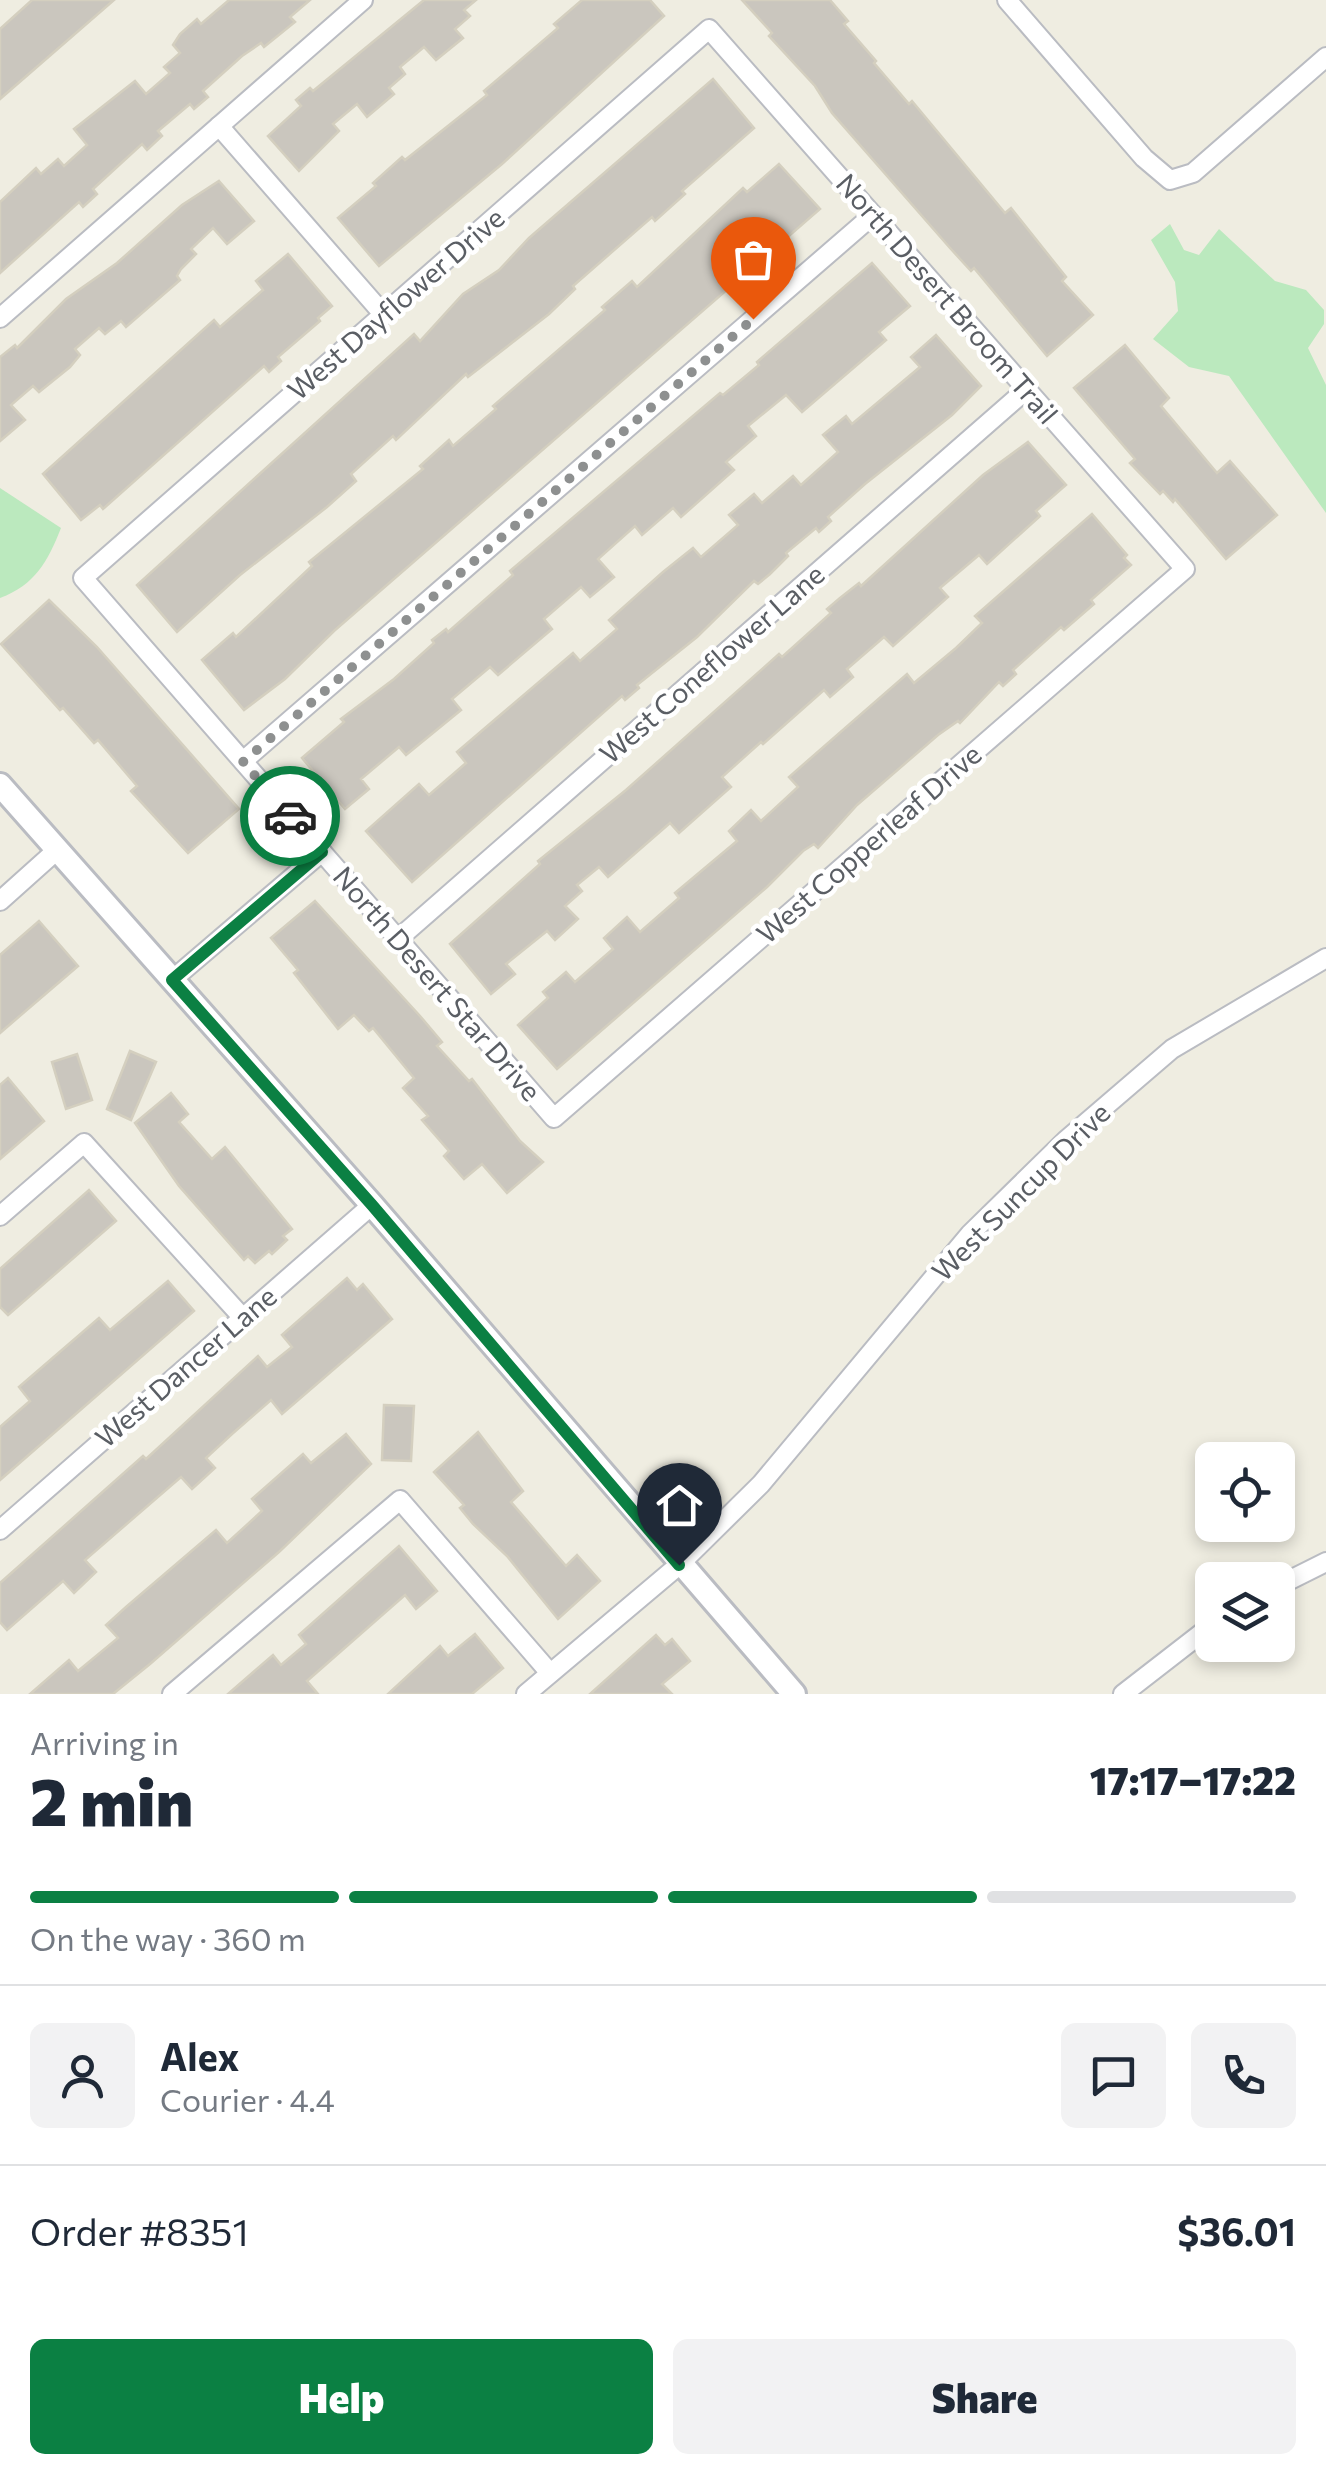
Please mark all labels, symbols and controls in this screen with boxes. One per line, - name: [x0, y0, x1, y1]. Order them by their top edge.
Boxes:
- street label: North Desert Broom Trail: [830, 166, 1066, 430]
- street label: West Dayflower Drive: [280, 200, 510, 406]
- pin: [711, 217, 796, 320]
- icon: bag: [726, 232, 781, 287]
- street label: West Coneflower Lane: [592, 556, 831, 770]
- street label: West Copperleaf Drive: [749, 736, 988, 950]
- courier: [240, 766, 340, 866]
- icon: car: [263, 789, 318, 844]
- street label: North Desert Star Drive: [327, 859, 549, 1107]
- street label: West Suncup Drive: [924, 1095, 1116, 1287]
- street label: West Dancer Lane: [88, 1278, 283, 1454]
- map controls: [1195, 1442, 1295, 1662]
- button: locate: [1195, 1442, 1295, 1542]
- pin: [637, 1463, 722, 1566]
- icon: home: [652, 1478, 707, 1533]
- button: layers: [1195, 1562, 1295, 1662]
- text: Arriving in: [30, 1722, 179, 1762]
- text: 17:17–17:22: [1090, 1756, 1296, 1803]
- text: 2 min: [30, 1760, 193, 1839]
- text: On the way · 360 m: [30, 1918, 306, 1958]
- button: person: [30, 2023, 135, 2128]
- button: chat: [1061, 2023, 1166, 2128]
- button: phone: [1191, 2023, 1296, 2128]
- text: Alex: [160, 2032, 239, 2079]
- text: Courier · 4.4: [160, 2079, 335, 2119]
- text: Order #8351: [30, 2207, 249, 2254]
- text: $36.01: [1177, 2207, 1296, 2254]
- button: Help: [30, 2339, 653, 2454]
- button: Share: [673, 2339, 1296, 2454]

